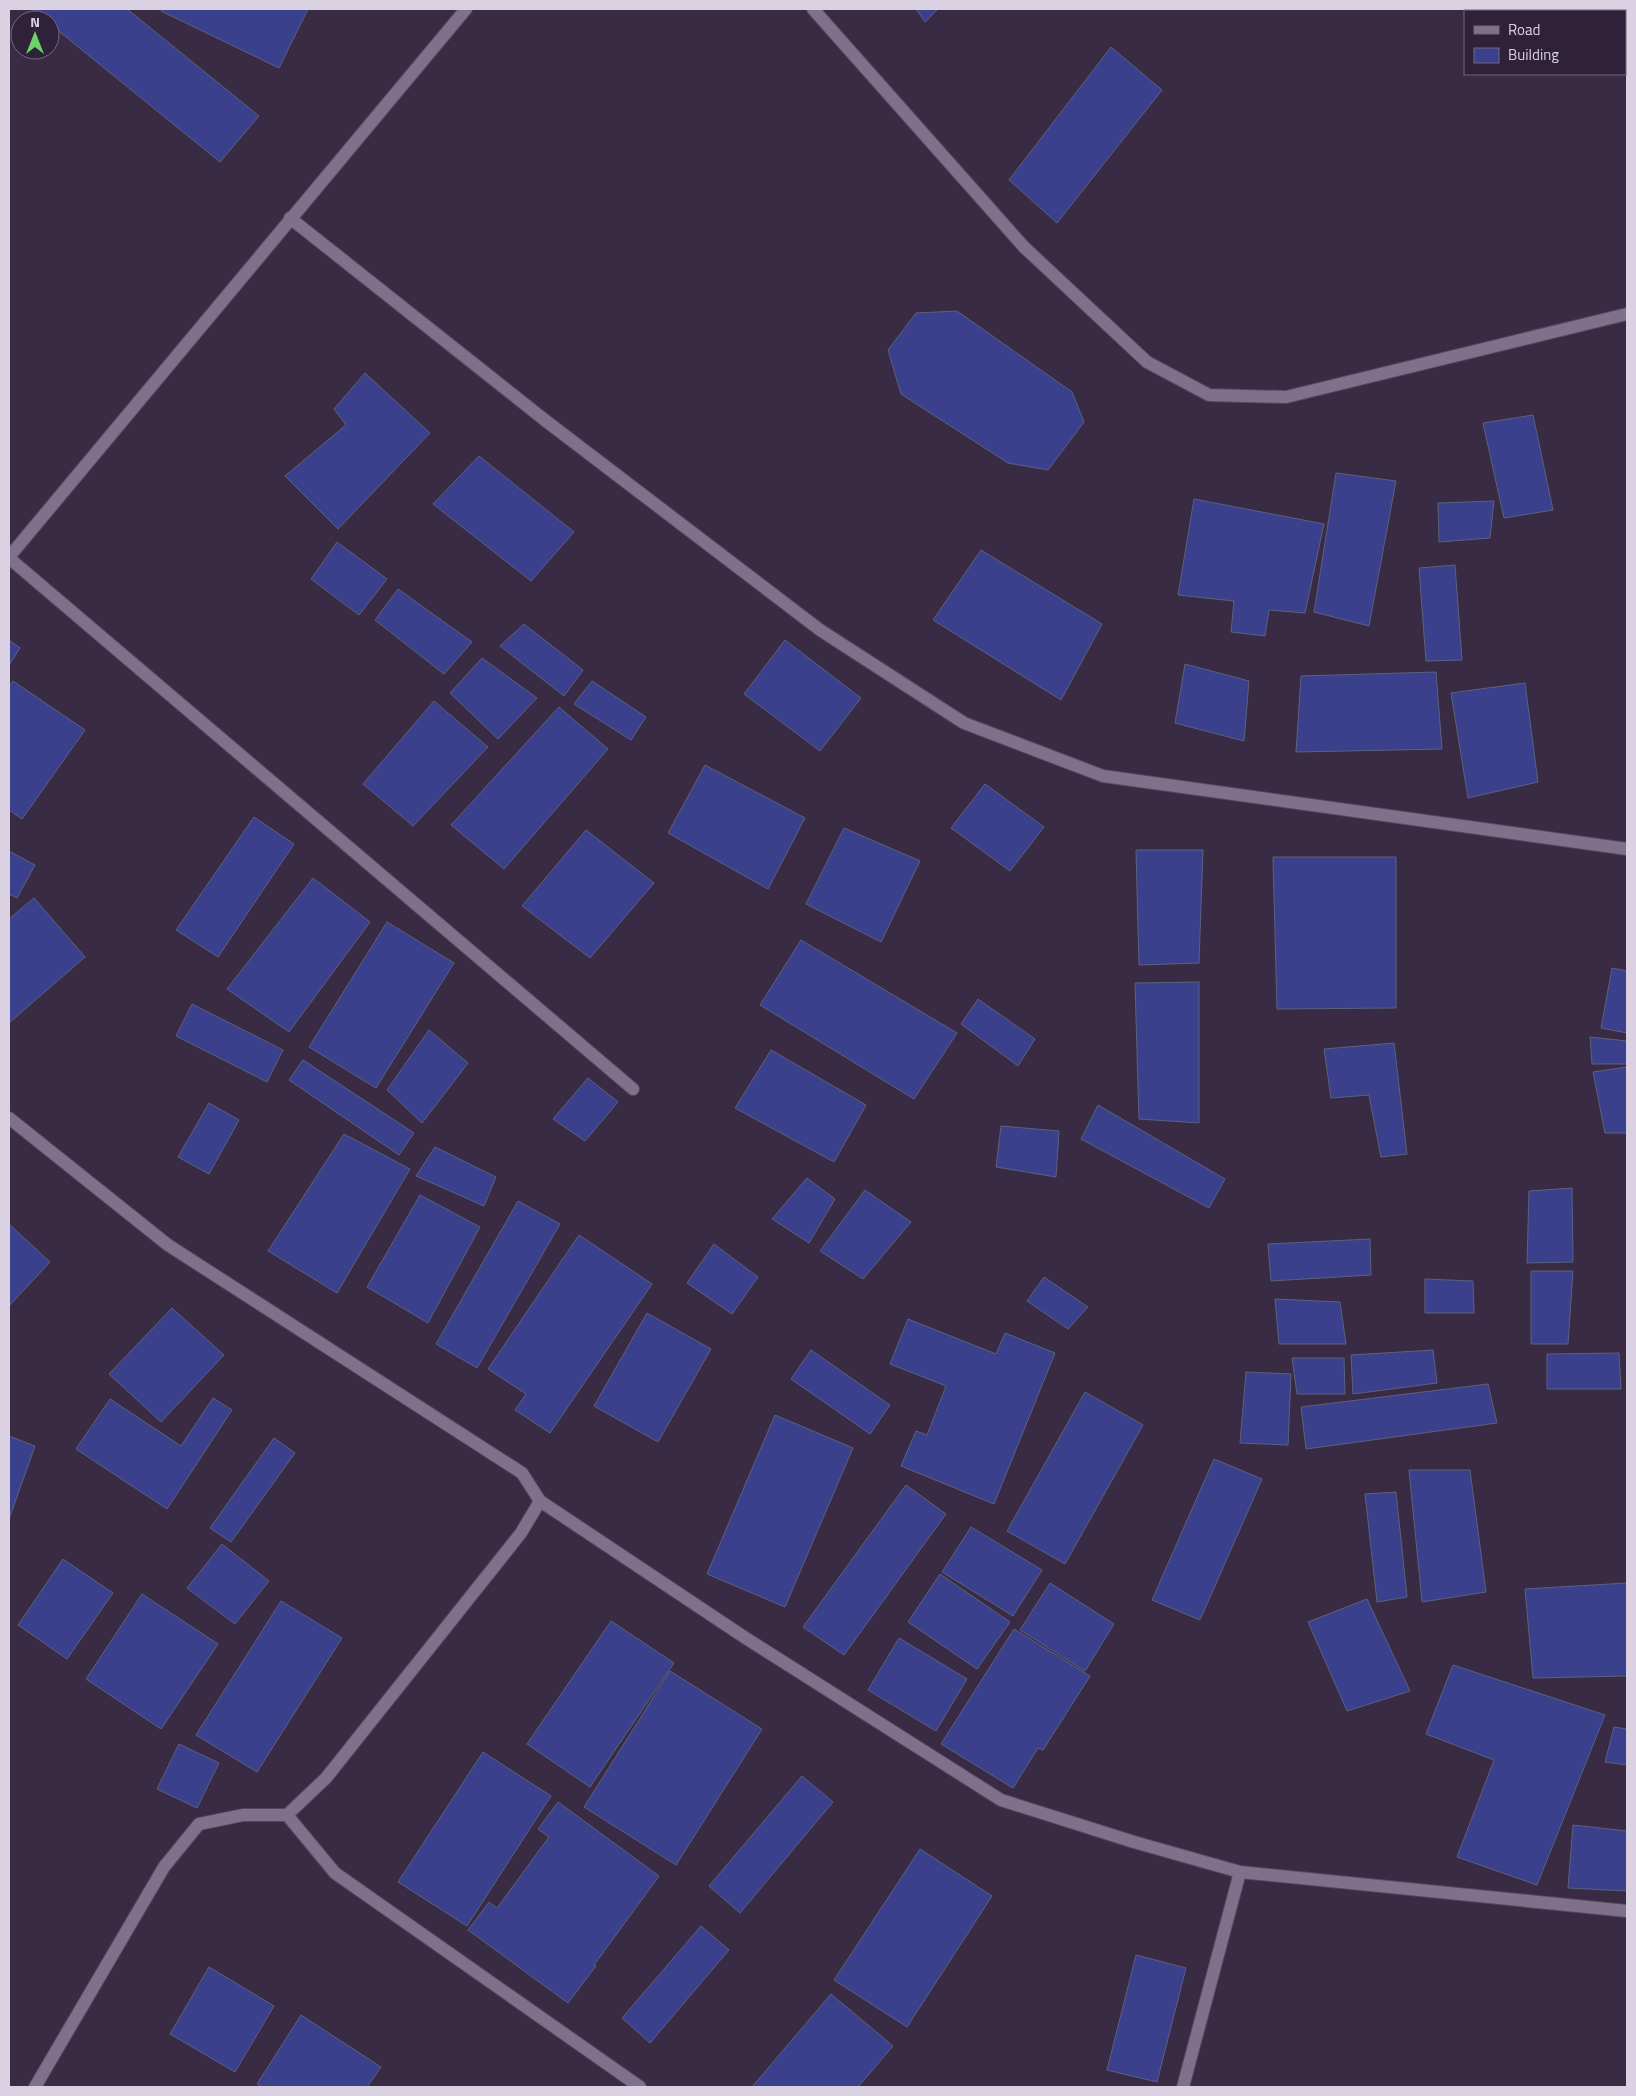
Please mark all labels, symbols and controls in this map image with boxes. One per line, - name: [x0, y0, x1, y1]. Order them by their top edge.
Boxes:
- north arrow: [10, 10, 60, 60]
- legend: [1464, 10, 1626, 75]
- text: N: [30, 11, 40, 32]
- text: Road: [1508, 18, 1540, 41]
- text: Building: [1508, 43, 1559, 66]

